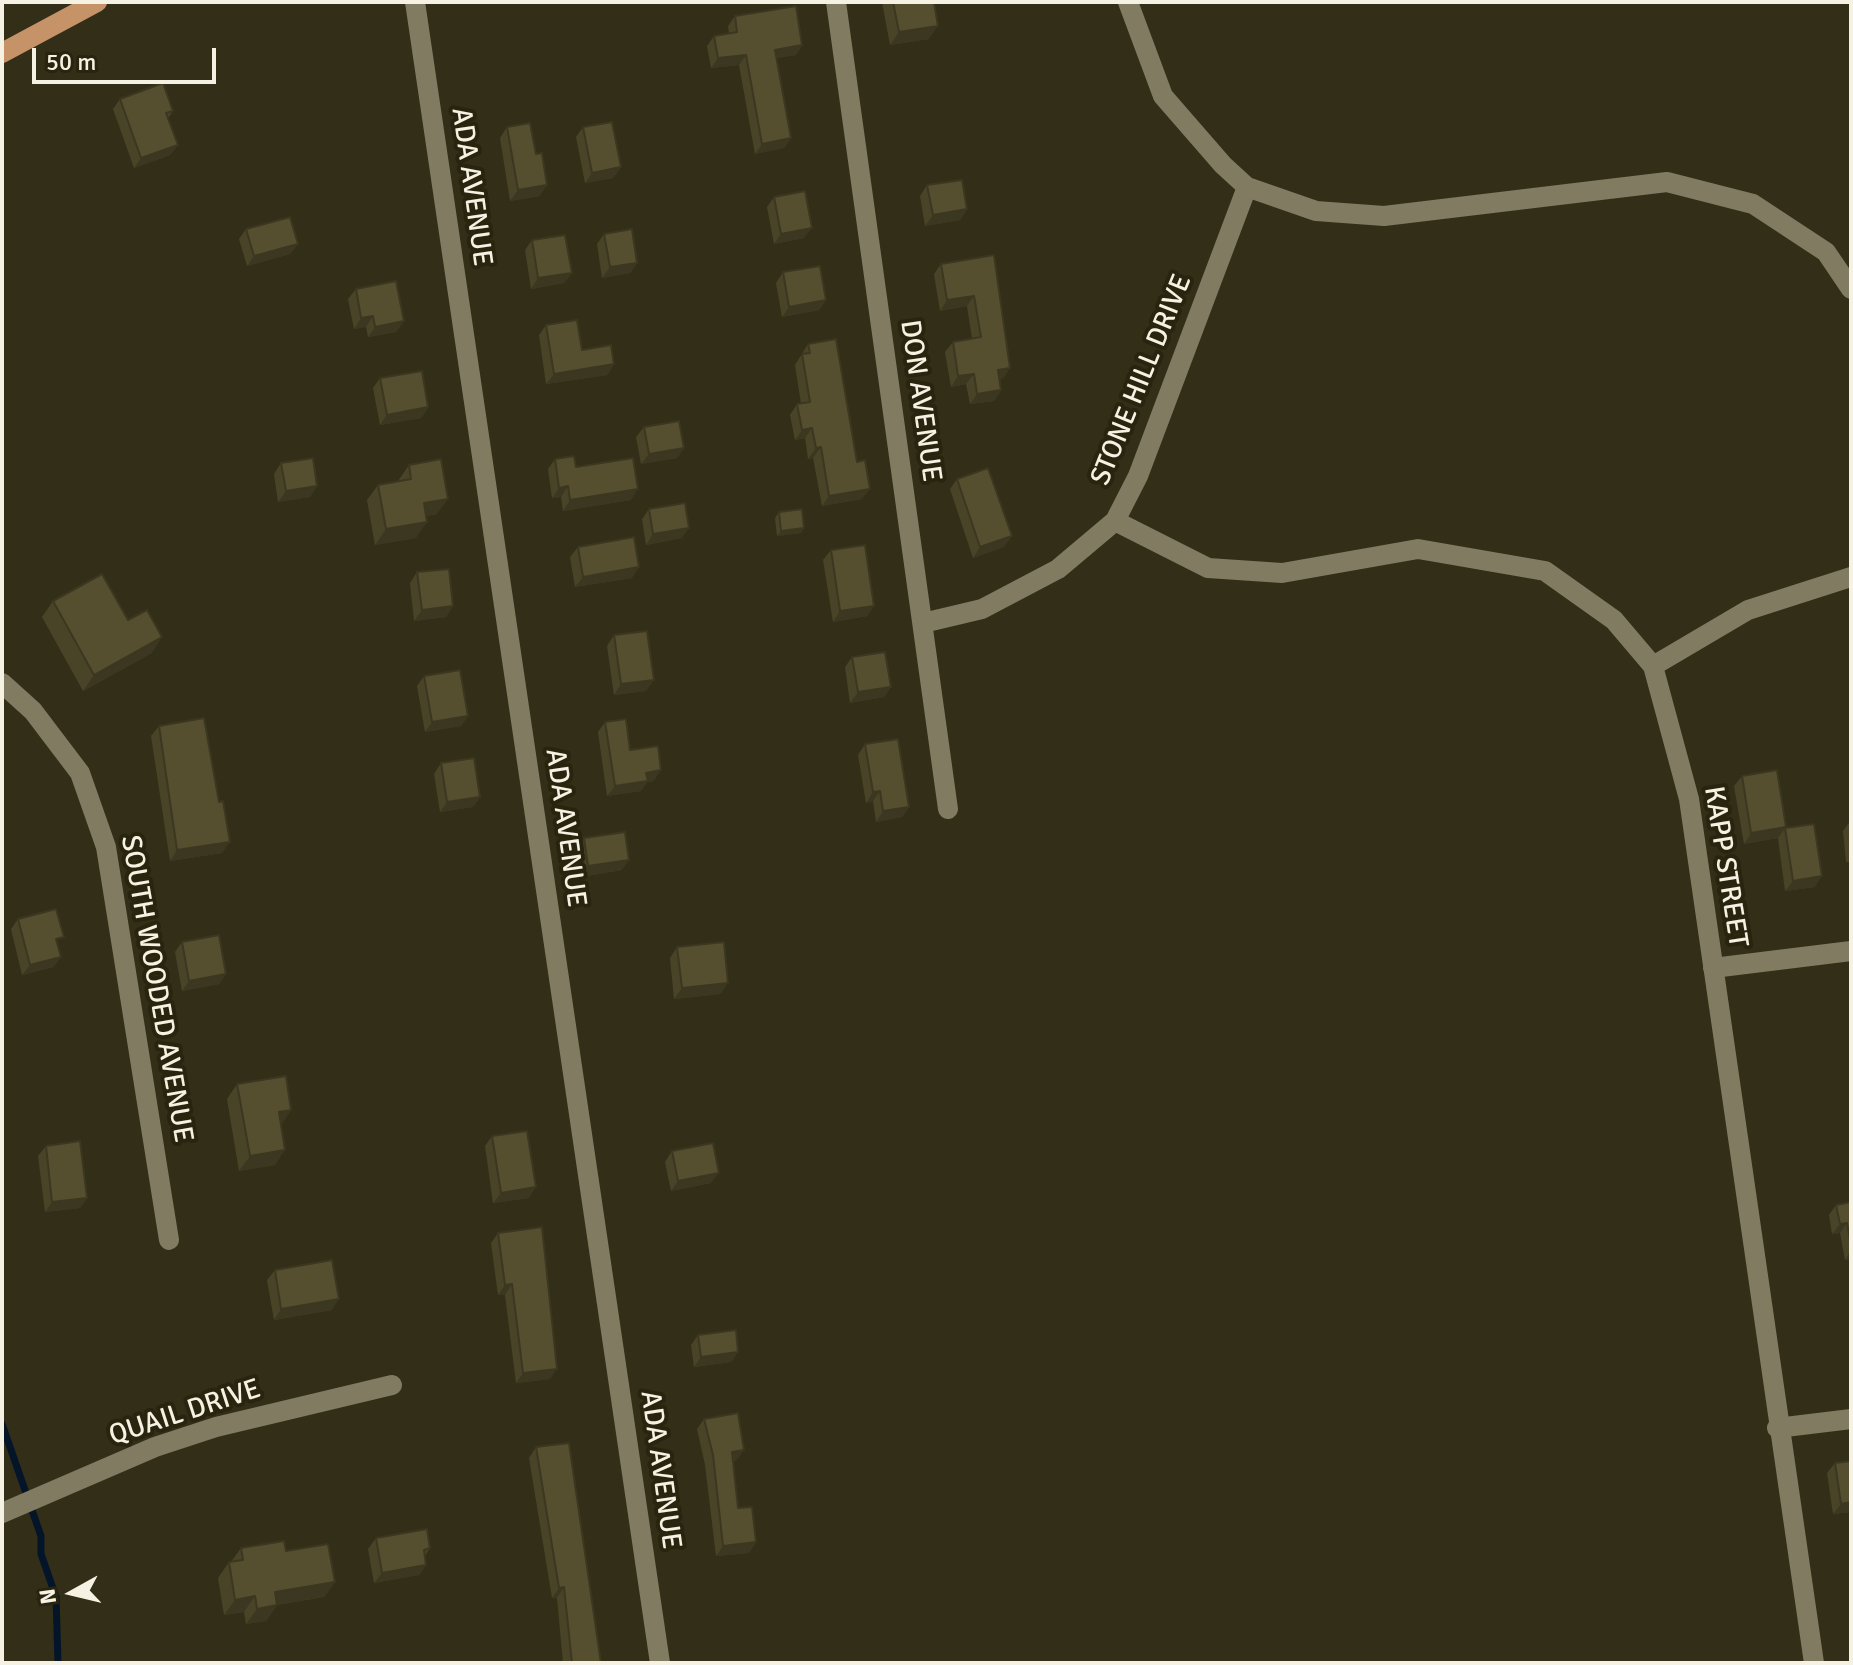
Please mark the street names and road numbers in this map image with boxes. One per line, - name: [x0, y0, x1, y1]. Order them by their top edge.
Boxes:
- street label: ADA AVENUE: [443, 106, 499, 268]
- street label: STONE HILL DRIVE: [1084, 270, 1200, 490]
- street label: DON AVENUE: [892, 318, 948, 484]
- street label: ADA AVENUE: [537, 747, 593, 909]
- street label: KAPP STREET: [1696, 784, 1754, 950]
- street label: SOUTH WOODED AVENUE: [112, 833, 200, 1145]
- street label: QUAIL DRIVE: [105, 1373, 265, 1453]
- street label: ADA AVENUE: [632, 1389, 688, 1551]

